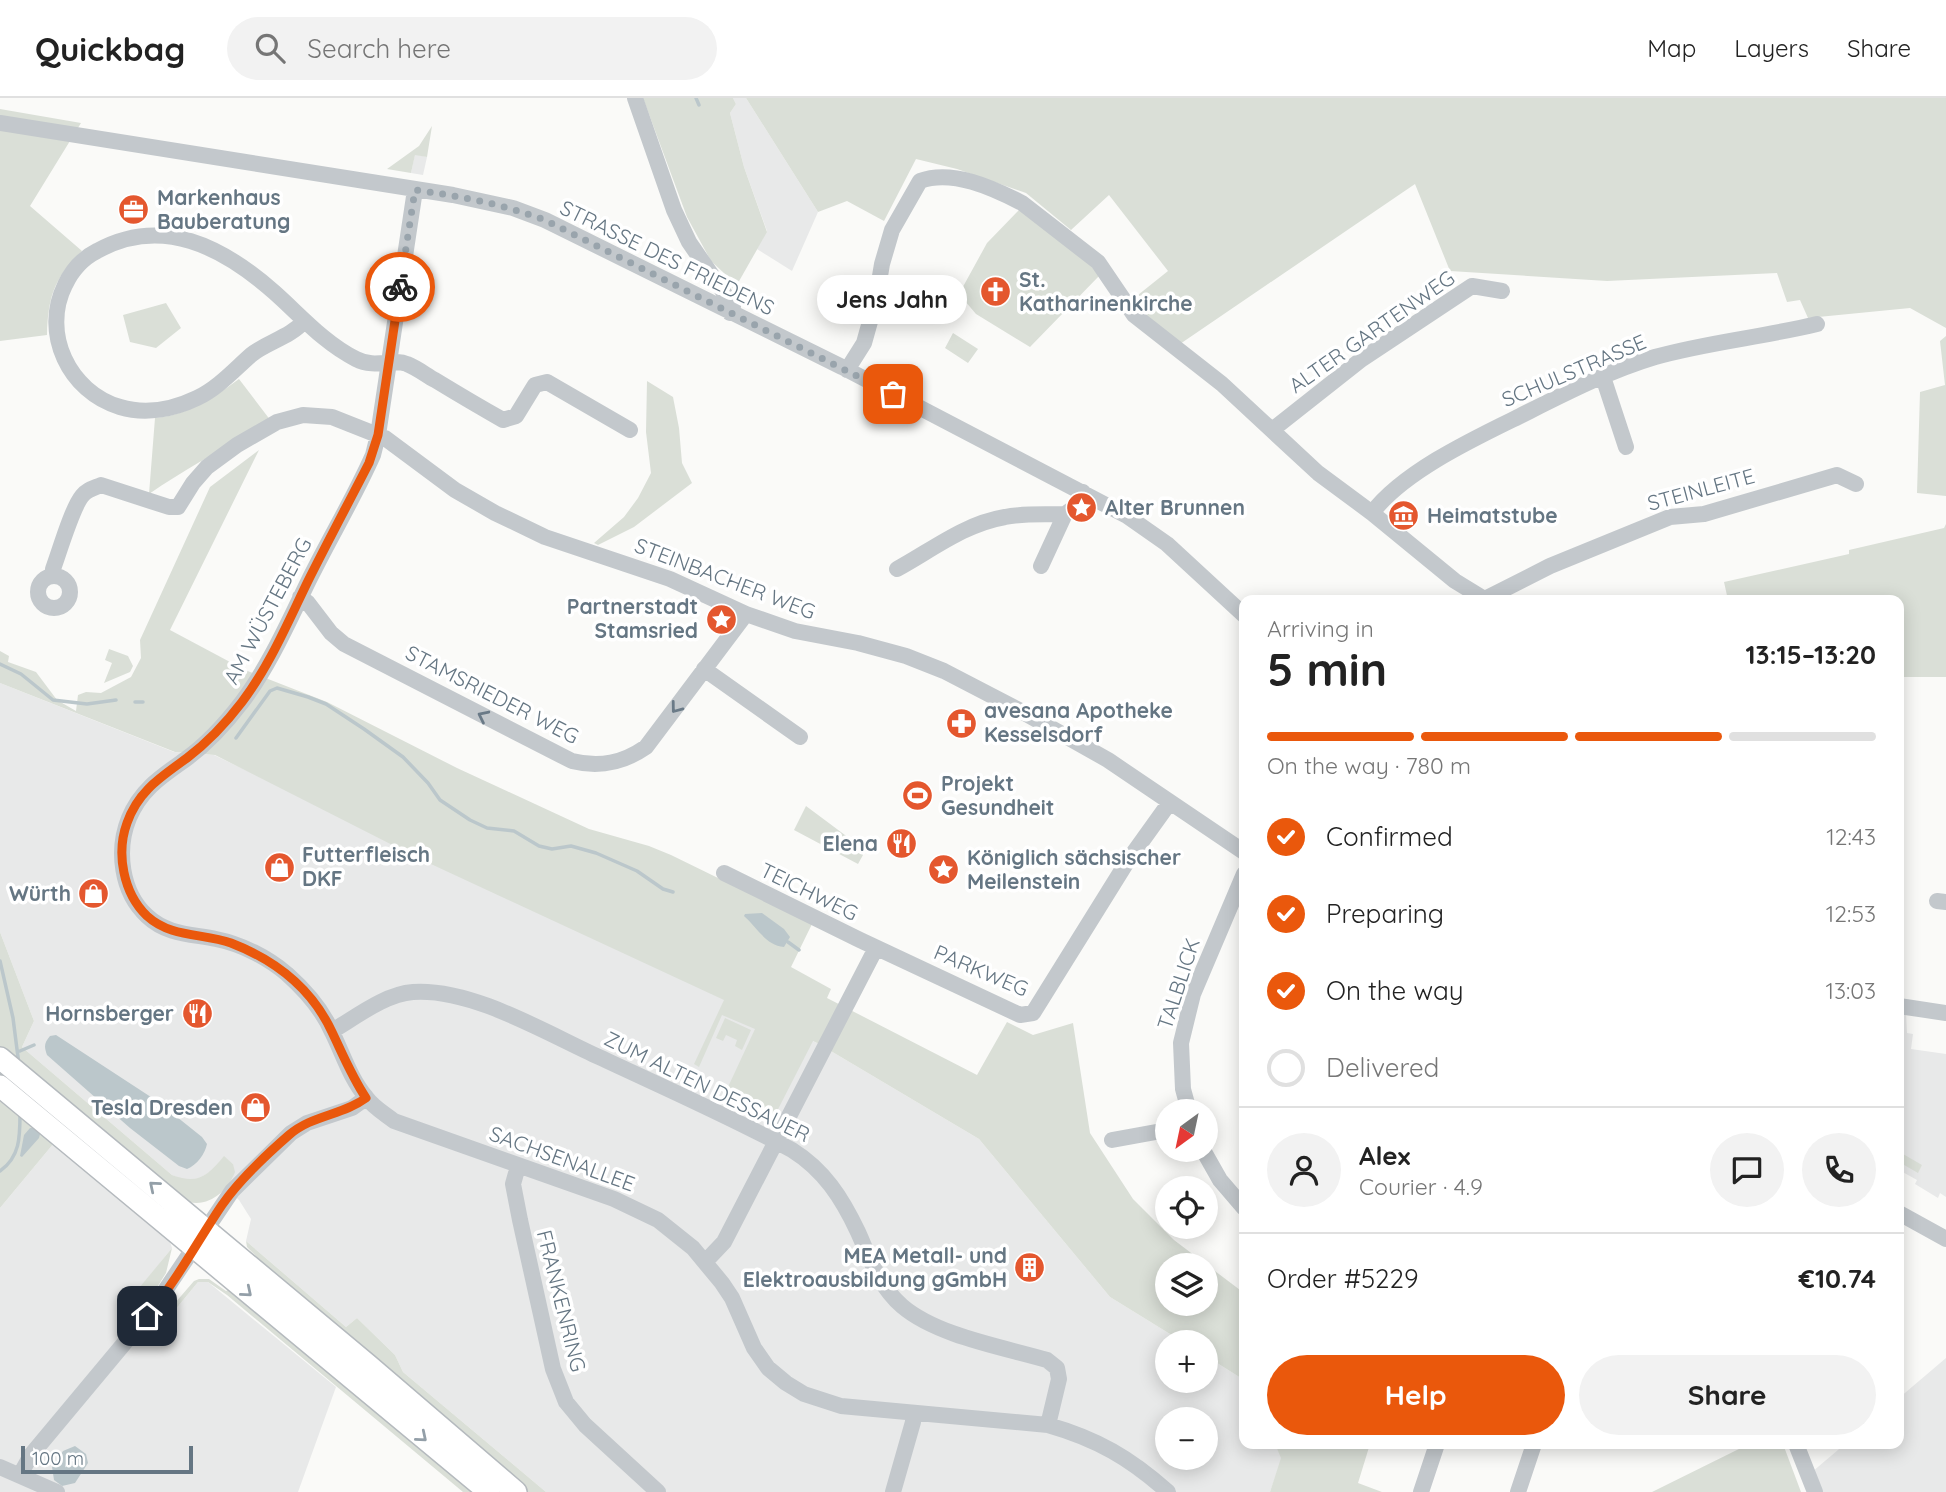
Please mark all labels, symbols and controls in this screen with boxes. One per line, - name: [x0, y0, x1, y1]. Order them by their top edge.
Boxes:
- search box: [227, 17, 717, 80]
- text: Quickbag: [35, 28, 185, 69]
- icon: search: [251, 29, 289, 67]
- text: Search here: [307, 32, 451, 65]
- text: Map: [1647, 33, 1696, 63]
- text: Layers: [1734, 33, 1809, 63]
- text: Share: [1847, 33, 1911, 63]
- place label: Markenhaus Bauberatung: [157, 184, 291, 234]
- office icon: Markenhaus Bauberatung: [117, 193, 151, 227]
- street label: STRASSE DES FRIEDENS: [556, 194, 779, 320]
- courier: [365, 252, 435, 322]
- street label: ALTER GARTENWEG: [1283, 264, 1459, 398]
- place label: St. Katharinenkirche: [1019, 266, 1193, 316]
- icon: bike: [381, 268, 419, 306]
- callout: Jens Jahn: [818, 275, 968, 324]
- church icon: St. Katharinenkirche: [979, 275, 1013, 309]
- text: Jens Jahn: [836, 285, 948, 314]
- street label: SCHULSTRASSE: [1497, 328, 1650, 412]
- pin: [863, 364, 923, 424]
- icon: bag: [874, 375, 912, 413]
- street label: STEINLEITE: [1644, 462, 1757, 516]
- place icon: Alter Brunnen: [1065, 491, 1099, 525]
- place label: Alter Brunnen: [1105, 494, 1245, 520]
- museum icon: Heimatstube: [1387, 499, 1421, 533]
- place label: Heimatstube: [1427, 502, 1558, 528]
- street label: STEINBACHER WEG: [631, 532, 819, 625]
- street label: AM WÜSTEBERG: [218, 533, 317, 688]
- place label: Partnerstadt Stamsried: [567, 593, 698, 643]
- place icon: Partnerstadt Stamsried: [704, 602, 738, 636]
- text: Arriving in: [1267, 614, 1374, 643]
- text: 13:15–13:20: [1745, 638, 1876, 671]
- street label: STAMSRIEDER WEG: [401, 639, 583, 749]
- text: 5 min: [1267, 640, 1387, 698]
- place label: avesana Apotheke Kesselsdorf: [984, 697, 1173, 747]
- one-way arrow: [672, 700, 684, 713]
- pharmacy icon: avesana Apotheke Kesselsdorf: [944, 706, 978, 740]
- one-way arrow: [478, 711, 490, 725]
- text: On the way · 780 m: [1267, 751, 1471, 780]
- place label: Projekt Gesundheit: [941, 770, 1054, 820]
- sports icon: Projekt Gesundheit: [901, 779, 935, 813]
- icon: check: [1267, 818, 1305, 856]
- text: Confirmed: [1326, 820, 1453, 853]
- text: 12:43: [1826, 822, 1876, 851]
- restaurant icon: Elena: [884, 827, 918, 861]
- place label: Elena: [822, 830, 878, 856]
- place label: Futterfleisch DKF: [302, 841, 430, 891]
- place label: Königlich sächsischer Meilenstein: [967, 844, 1181, 894]
- shop icon: Futterfleisch DKF: [262, 850, 296, 884]
- place icon: Königlich sächsischer Meilenstein: [927, 853, 961, 887]
- street label: TEICHWEG: [756, 856, 863, 926]
- shop icon: Würth: [77, 877, 111, 911]
- place label: Würth: [9, 880, 71, 906]
- icon: check: [1267, 895, 1305, 933]
- text: Preparing: [1326, 897, 1444, 930]
- text: 12:53: [1826, 899, 1876, 928]
- street label: TALBLICK: [1151, 935, 1205, 1033]
- street label: PARKWEG: [930, 939, 1033, 1002]
- icon: check: [1267, 972, 1305, 1010]
- text: On the way: [1326, 974, 1464, 1007]
- text: 13:03: [1825, 976, 1876, 1005]
- restaurant icon: Hornsberger: [180, 997, 214, 1031]
- place label: Hornsberger: [45, 1000, 174, 1026]
- street label: ZUM ALTEN DESSAUER: [600, 1025, 815, 1147]
- text: Delivered: [1326, 1051, 1439, 1084]
- shop icon: Tesla Dresden: [239, 1091, 273, 1125]
- place label: Tesla Dresden: [91, 1094, 233, 1120]
- north arrow: [1155, 1099, 1218, 1162]
- map controls: [1155, 1099, 1218, 1470]
- street label: SACHSENALLEE: [486, 1120, 639, 1196]
- button: person: [1267, 1133, 1341, 1207]
- button: chat: [1710, 1133, 1784, 1207]
- button: phone: [1802, 1133, 1876, 1207]
- text: Alex: [1359, 1139, 1410, 1172]
- text: Courier · 4.9: [1359, 1172, 1483, 1201]
- button: locate: [1155, 1176, 1218, 1239]
- one-way arrow: [150, 1182, 163, 1194]
- street label: FRANKENRING: [532, 1227, 592, 1374]
- place label: MEA Metall- und Elektroausbildung gGmbH: [743, 1242, 1007, 1292]
- building icon: MEA Metall- und Elektroausbildung gGmbH: [1013, 1251, 1047, 1285]
- button: layers: [1155, 1253, 1218, 1316]
- text: Order #5229: [1267, 1262, 1418, 1295]
- text: €10.74: [1799, 1262, 1876, 1295]
- one-way arrow: [238, 1284, 251, 1296]
- pin: [117, 1286, 177, 1346]
- icon: home: [128, 1297, 166, 1335]
- button: +: [1155, 1330, 1218, 1393]
- button: Help: [1267, 1355, 1565, 1435]
- button: Share: [1579, 1355, 1876, 1435]
- button: −: [1155, 1407, 1218, 1470]
- one-way arrow: [414, 1429, 427, 1441]
- scale bar: [21, 1443, 192, 1475]
- text: 100 m: [32, 1446, 84, 1470]

